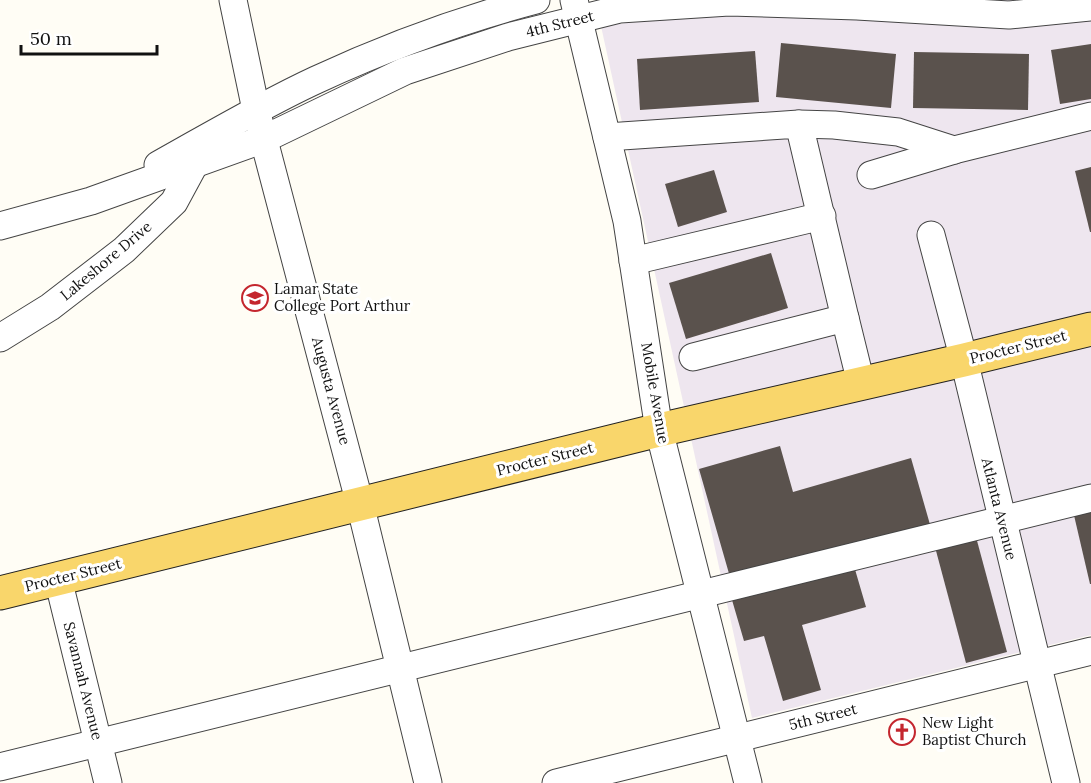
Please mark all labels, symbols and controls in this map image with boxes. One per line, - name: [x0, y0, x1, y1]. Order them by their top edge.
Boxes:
- street label: 4th Street: [524, 6, 596, 41]
- scale bar: [21, 18, 158, 56]
- text: 50 m: [30, 27, 72, 50]
- street label: Lakeshore Drive: [56, 217, 155, 304]
- place label: Lamar State College Port Arthur: [274, 279, 411, 315]
- school or university icon: Lamar State College Port Arthur: [240, 283, 270, 313]
- street label: Procter Street: [968, 325, 1068, 368]
- street label: Augusta Avenue: [308, 334, 355, 447]
- street label: Mobile Avenue: [637, 341, 674, 445]
- street label: Procter Street: [495, 437, 595, 480]
- street label: Atlanta Avenue: [977, 455, 1021, 562]
- street label: Procter Street: [23, 553, 123, 596]
- street label: Savannah Avenue: [60, 620, 107, 742]
- street label: 5th Street: [787, 699, 859, 734]
- place label: New Light Baptist Church: [922, 713, 1027, 749]
- church icon: New Light Baptist Church: [887, 717, 917, 747]

